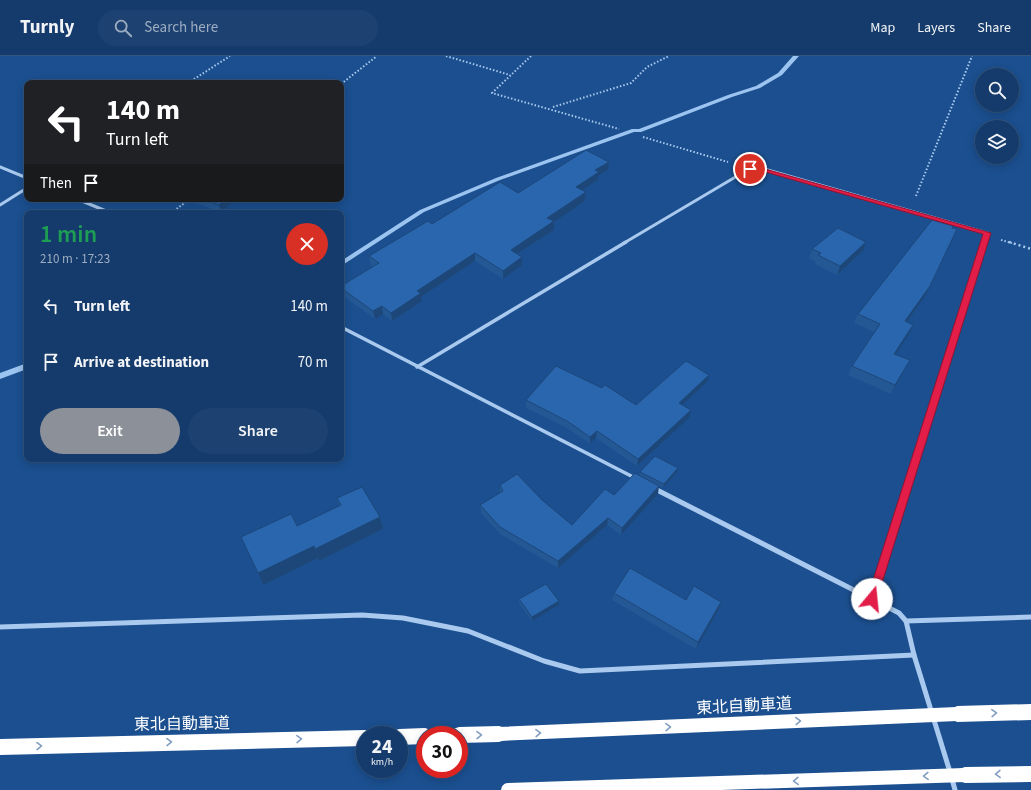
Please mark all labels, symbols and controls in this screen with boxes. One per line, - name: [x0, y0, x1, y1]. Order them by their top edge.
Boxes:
- search box: [98, 10, 378, 46]
- text: Turnly: [20, 14, 74, 41]
- icon: search: [112, 17, 134, 39]
- text: Search here: [144, 17, 218, 38]
- text: Map: [870, 18, 895, 38]
- text: Layers: [917, 18, 955, 38]
- text: Share: [977, 18, 1011, 38]
- map controls: [975, 68, 1019, 164]
- button: search: [975, 68, 1019, 112]
- text: 140 m: [106, 90, 180, 130]
- icon: left: [40, 96, 92, 148]
- button: layers: [975, 120, 1019, 164]
- text: Turn left: [106, 127, 168, 152]
- pin: [733, 152, 767, 186]
- icon: arrive: [739, 158, 761, 180]
- icon: arrive: [80, 172, 102, 194]
- text: Then: [40, 173, 72, 194]
- text: 1 min: [40, 217, 97, 252]
- button: close: [286, 223, 328, 265]
- text: 210 m · 17:23: [40, 250, 110, 268]
- icon: left: [40, 295, 62, 317]
- text: Turn left: [74, 296, 130, 317]
- text: 140 m: [290, 296, 328, 317]
- icon: arrive: [40, 351, 62, 373]
- text: Arrive at destination: [74, 352, 209, 373]
- text: 70 m: [298, 352, 328, 373]
- button: Exit: [40, 408, 180, 454]
- button: Share: [188, 408, 328, 454]
- position arrow: [851, 578, 893, 620]
- street label: 東北自動車道: [696, 693, 793, 719]
- one-way arrow: [991, 709, 997, 717]
- street label: 東北自動車道: [134, 712, 230, 736]
- one-way arrow: [795, 717, 801, 726]
- one-way arrow: [665, 723, 671, 731]
- speed limit sign: 30: [416, 726, 468, 778]
- one-way arrow: [535, 728, 541, 737]
- one-way arrow: [476, 731, 482, 739]
- text: 24: [371, 733, 393, 761]
- one-way arrow: [296, 735, 302, 743]
- one-way arrow: [166, 738, 172, 747]
- one-way arrow: [36, 742, 42, 750]
- text: km/h: [371, 755, 393, 769]
- one-way arrow: [995, 770, 1001, 779]
- one-way arrow: [923, 772, 929, 781]
- one-way arrow: [793, 776, 799, 785]

